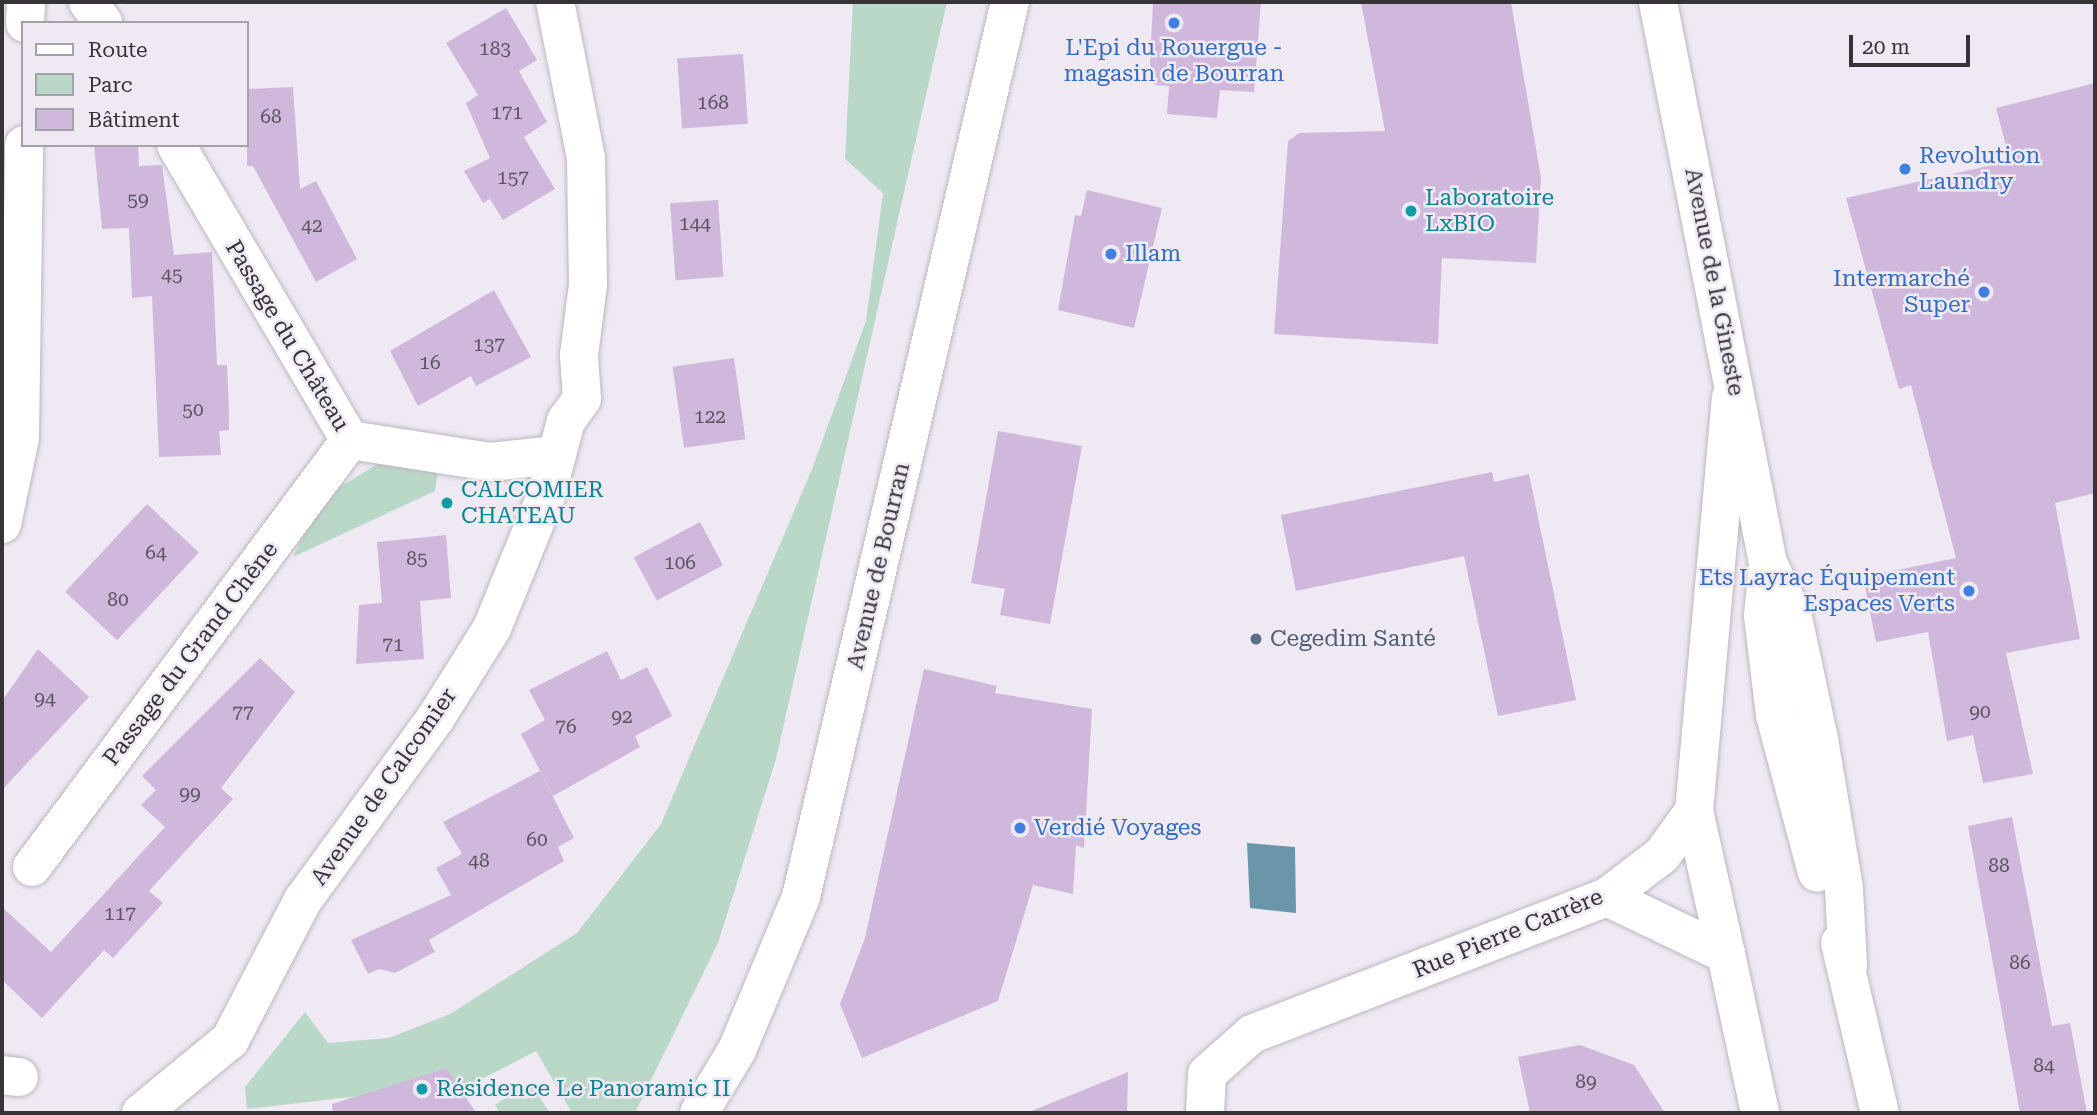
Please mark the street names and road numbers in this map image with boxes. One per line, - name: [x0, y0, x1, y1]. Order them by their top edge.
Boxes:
- street label: Avenue de la Gineste: [1678, 166, 1750, 398]
- street label: Passage du Château: [219, 236, 355, 436]
- street label: Avenue de Bourran: [842, 460, 916, 672]
- street label: Passage du Grand Chêne: [98, 537, 284, 771]
- street label: Avenue de Calcomier: [305, 683, 463, 891]
- street label: Rue Pierre Carrère: [1409, 883, 1607, 985]

